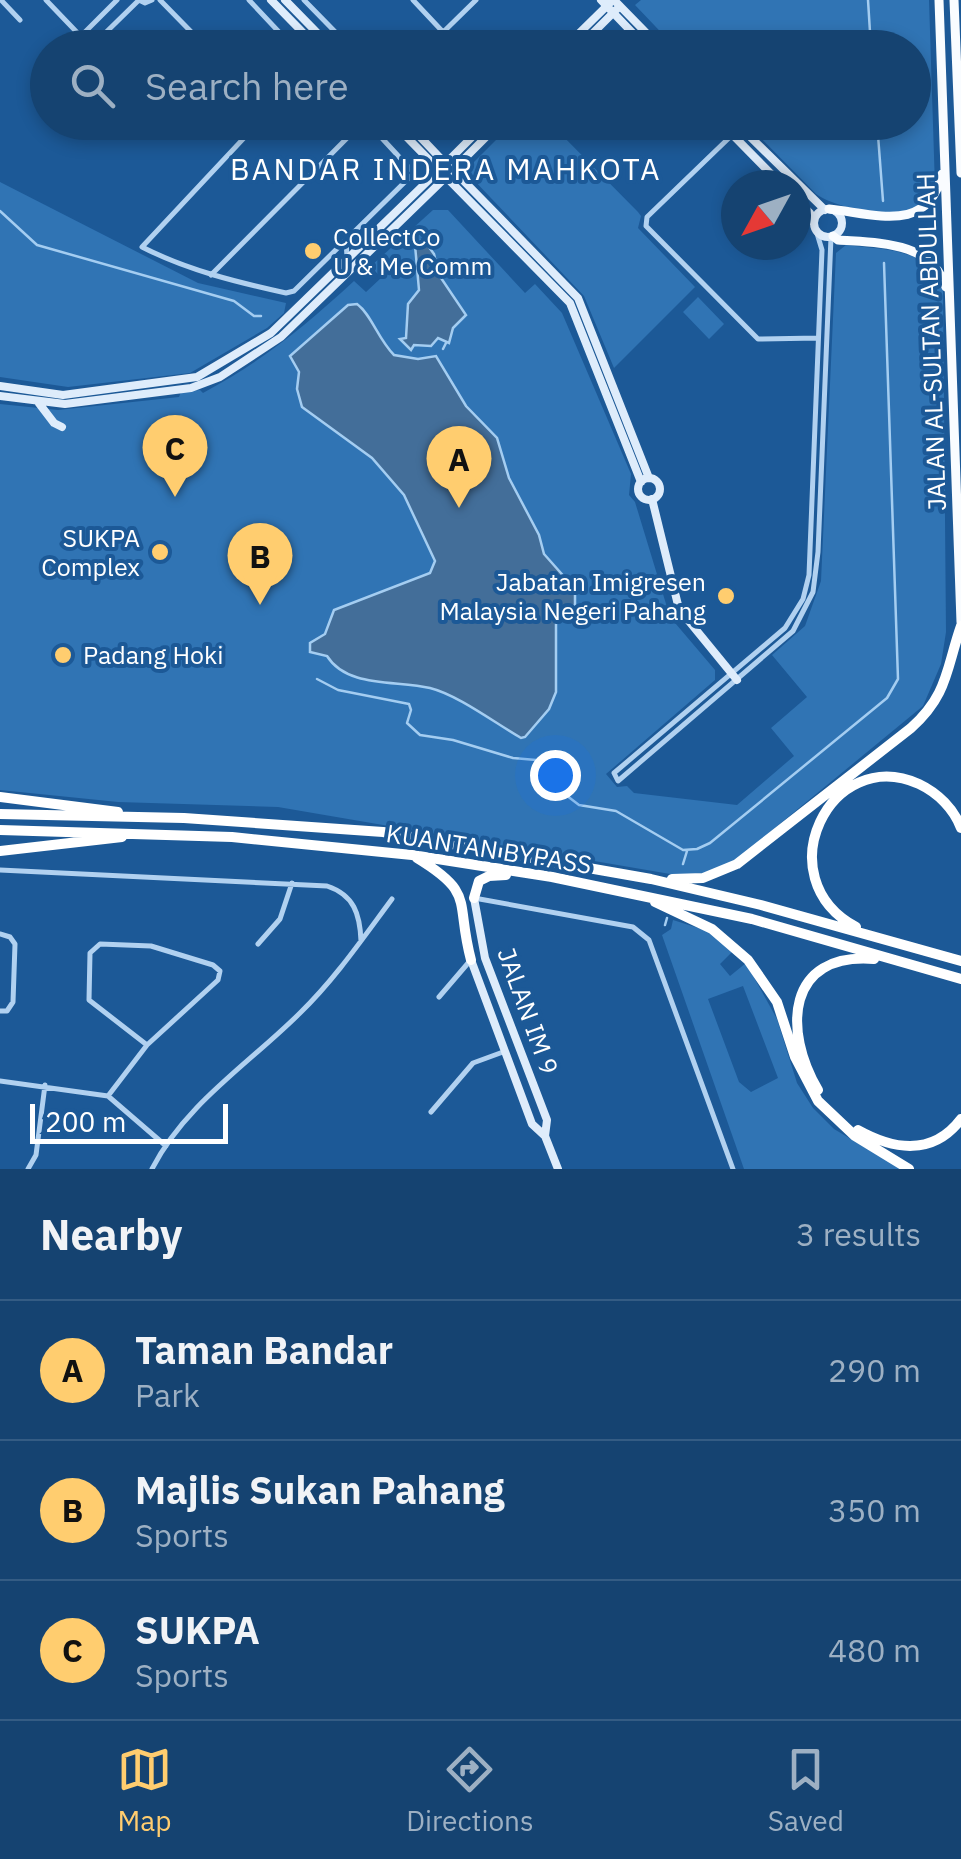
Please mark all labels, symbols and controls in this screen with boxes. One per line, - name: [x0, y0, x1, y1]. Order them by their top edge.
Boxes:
- search box: [30, 30, 931, 140]
- icon: search: [65, 58, 120, 113]
- text: Search here: [145, 61, 349, 110]
- district label: BANDAR INDERA MAHKOTA: [230, 149, 662, 188]
- north arrow: [721, 170, 811, 260]
- street label: JALAN AL-SULTAN ABDULLAH: [908, 173, 953, 512]
- place label: CollectCo U & Me Comm: [333, 220, 492, 282]
- marker: CollectCo U & Me Comm: [302, 240, 324, 262]
- pin: C: [142, 414, 208, 497]
- pin: A: [426, 426, 492, 508]
- place label: SUKPA Complex: [41, 521, 140, 583]
- pin: B: [228, 522, 292, 605]
- marker: SUKPA Complex: [149, 541, 171, 563]
- place label: Jabatan Imigresen Malaysia Negeri Pahang: [440, 565, 706, 627]
- marker: Jabatan Imigresen Malaysia Negeri Pahang: [715, 585, 737, 607]
- place label: Padang Hoki: [83, 638, 224, 671]
- marker: Padang Hoki: [52, 644, 74, 666]
- your location: [530, 750, 581, 801]
- street label: KUANTAN BYPASS: [384, 816, 594, 881]
- street label: JALAN IM 9: [490, 943, 567, 1079]
- scale bar: [30, 1099, 228, 1144]
- text: 200 m: [45, 1103, 126, 1140]
- text: Nearby: [40, 1207, 182, 1262]
- text: 3 results: [796, 1213, 921, 1255]
- text: Taman Bandar: [135, 1325, 393, 1374]
- text: A: [62, 1349, 83, 1391]
- text: 290 m: [828, 1349, 921, 1391]
- text: Park: [135, 1374, 200, 1416]
- text: Majlis Sukan Pahang: [135, 1465, 505, 1514]
- text: B: [62, 1489, 83, 1531]
- text: 350 m: [828, 1489, 921, 1531]
- text: Sports: [135, 1514, 229, 1556]
- text: SUKPA: [135, 1605, 260, 1654]
- text: C: [62, 1629, 83, 1671]
- text: 480 m: [828, 1629, 921, 1671]
- text: Sports: [135, 1654, 229, 1696]
- tab: Map: [117, 1742, 172, 1839]
- tab: Directions: [406, 1742, 534, 1839]
- tab: Saved: [768, 1742, 844, 1839]

